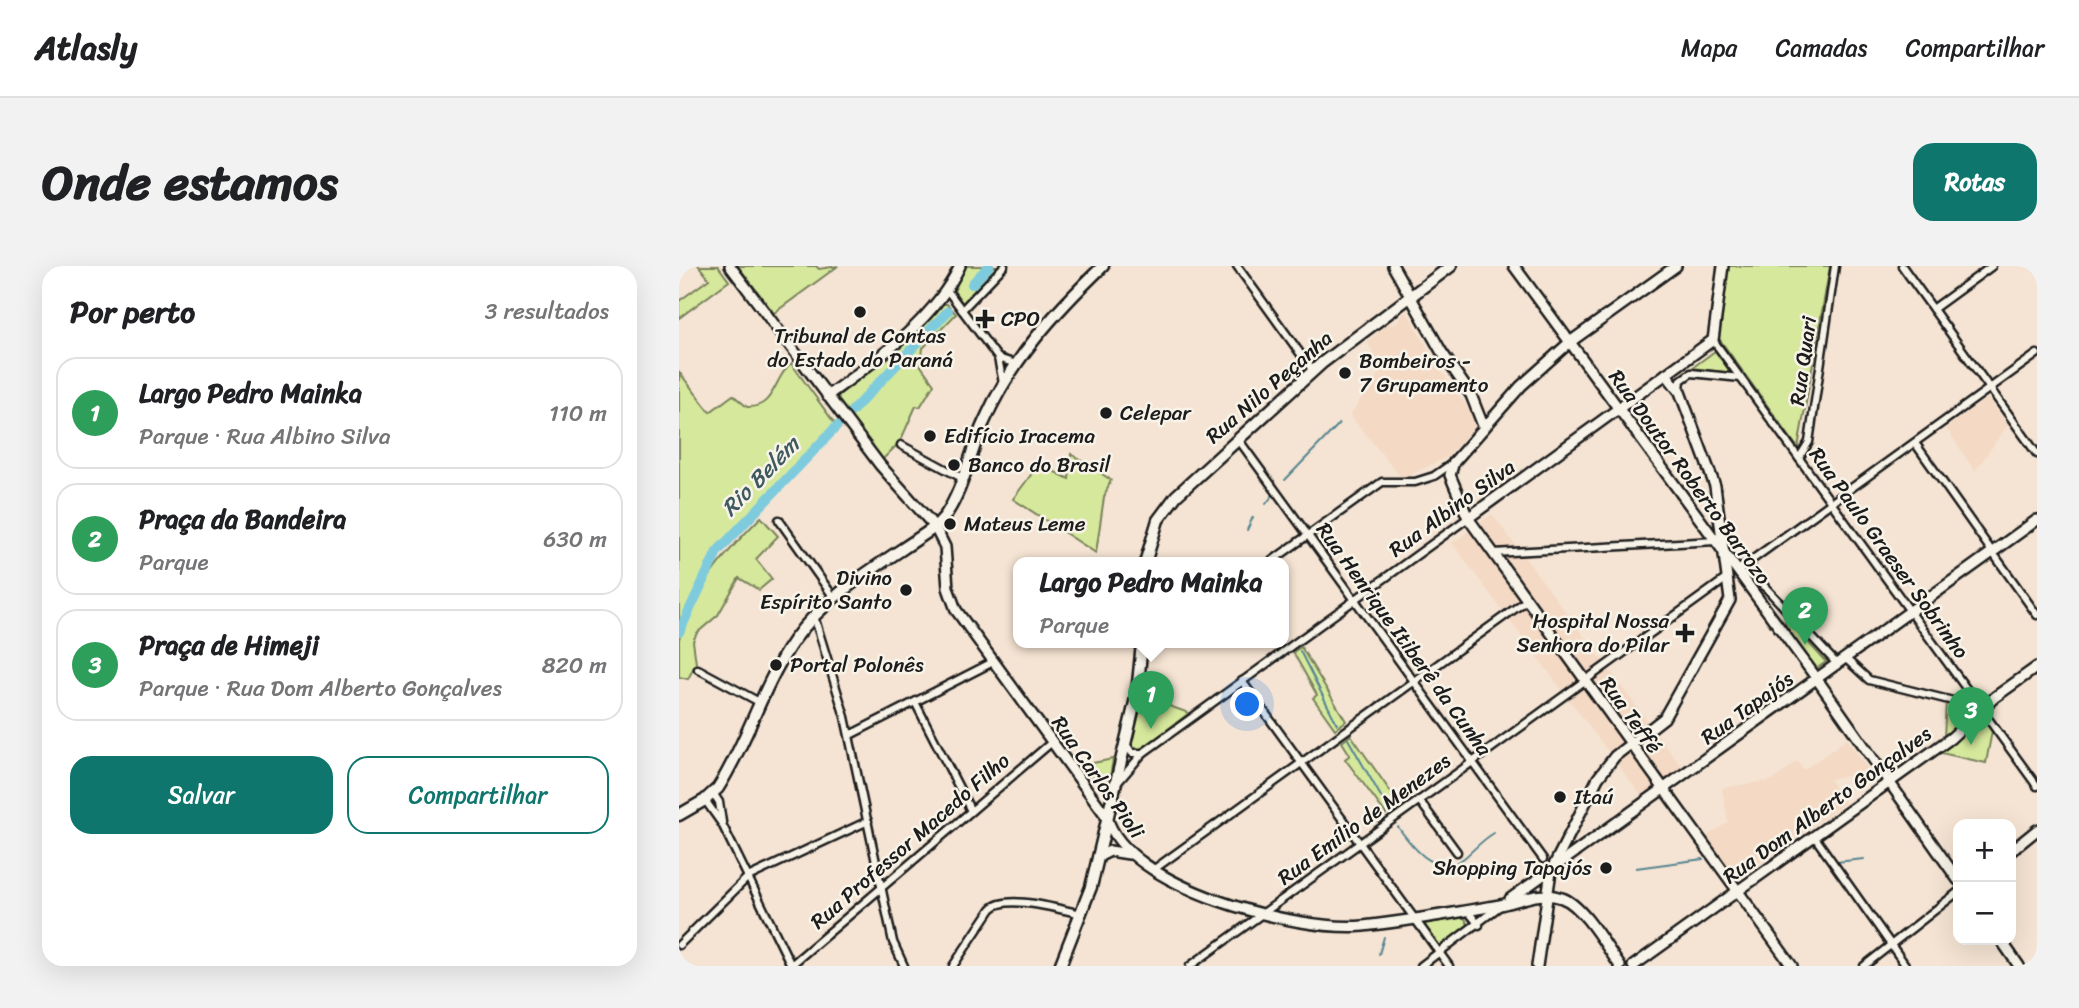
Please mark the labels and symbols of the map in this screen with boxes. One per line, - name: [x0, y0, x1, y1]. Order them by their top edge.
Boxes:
- place label: CPO: [1001, 300, 1040, 338]
- marker: Tribunal de Contas do Estado do Paraná: [852, 304, 868, 320]
- marker: CPO: [975, 309, 995, 329]
- street label: Rua Quari: [1778, 313, 1828, 408]
- place label: Tribunal de Contas do Estado do Paraná: [767, 317, 953, 379]
- street label: Rua Nilo Peçanha: [1196, 320, 1342, 454]
- place label: Bombeiros - 7 Grupamento: [1359, 342, 1489, 404]
- street label: Rua Doutor Roberto Barrozo: [1598, 361, 1782, 593]
- marker: Bombeiros - 7 Grupamento: [1337, 365, 1353, 381]
- place label: Celepar: [1120, 394, 1192, 432]
- marker: Celepar: [1098, 405, 1114, 421]
- place label: Edifício Iracema: [944, 417, 1095, 455]
- water label: Rio Belém: [711, 425, 811, 526]
- marker: Edifício Iracema: [922, 428, 938, 444]
- street label: Rua Paulo Graeser Sobrinho: [1799, 439, 1979, 668]
- place label: Banco do Brasil: [968, 446, 1111, 484]
- street label: Rua Albino Silva: [1380, 448, 1524, 567]
- marker: Banco do Brasil: [946, 457, 962, 473]
- place label: Mateus Leme: [964, 505, 1086, 543]
- street label: Rua Henrique Itiberê da Cunha: [1306, 514, 1503, 765]
- marker: Mateus Leme: [942, 516, 958, 532]
- place label: Divino Espírito Santo: [760, 559, 892, 621]
- marker: Divino Espírito Santo: [898, 582, 914, 598]
- pin: 2: [1782, 587, 1828, 645]
- place label: Hospital Nossa Senhora do Pilar: [1517, 602, 1670, 664]
- marker: Hospital Nossa Senhora do Pilar: [1675, 623, 1695, 643]
- place label: Portal Polonês: [790, 646, 924, 684]
- marker: Portal Polonês: [768, 657, 784, 673]
- street label: Rua Tapajós: [1692, 661, 1802, 755]
- street label: Rua Teffé: [1590, 668, 1673, 762]
- pin: 1: [1128, 671, 1174, 729]
- your location: [1230, 687, 1264, 721]
- pin: 3: [1948, 687, 1994, 745]
- street label: Rua Carlos Pioli: [1041, 707, 1155, 848]
- street label: Rua Dom Alberto Gonçalves: [1714, 716, 1940, 894]
- street label: Rua Emílio de Menezes: [1269, 742, 1459, 895]
- street label: Rua Professor Macedo Filho: [801, 743, 1019, 939]
- place label: Itaú: [1573, 778, 1614, 816]
- marker: Itaú: [1552, 789, 1568, 805]
- place label: Shopping Tapajós: [1433, 849, 1592, 887]
- marker: Shopping Tapajós: [1598, 860, 1614, 876]

